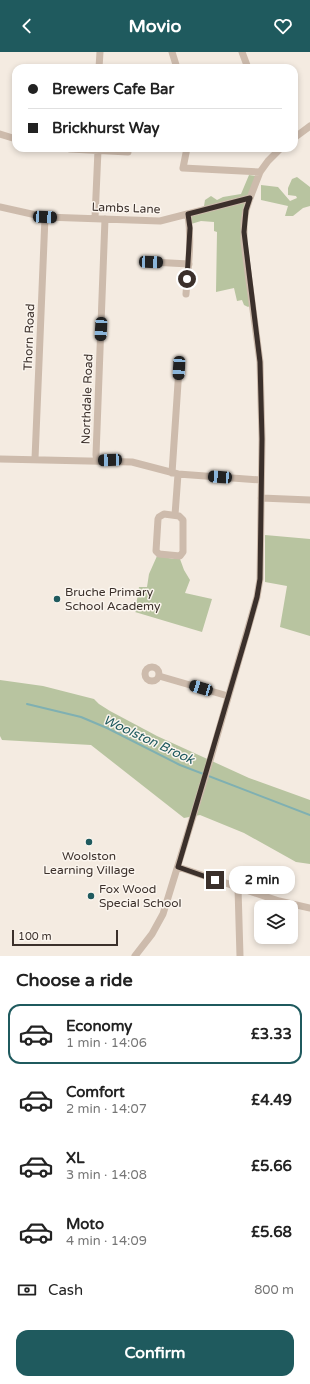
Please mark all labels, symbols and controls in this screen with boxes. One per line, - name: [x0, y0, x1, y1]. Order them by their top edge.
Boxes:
- icon: back: [16, 15, 38, 37]
- text: Movio: [129, 15, 181, 37]
- icon: heart: [272, 15, 294, 37]
- text: Brewers Cafe Bar: [52, 80, 174, 98]
- text: Brickhurst Way: [52, 119, 160, 137]
- street label: Lambs Lane: [91, 200, 161, 216]
- car: [33, 210, 57, 224]
- car: [139, 256, 163, 268]
- route start: [178, 270, 196, 288]
- street label: Thorn Road: [21, 303, 37, 371]
- car: [94, 317, 108, 341]
- street label: Northdale Road: [78, 353, 96, 445]
- car: [172, 356, 186, 380]
- car: [98, 454, 122, 466]
- car: [208, 470, 232, 484]
- place label: Bruche Primary School Academy: [65, 585, 161, 613]
- marker: Bruche Primary School Academy: [52, 594, 62, 604]
- car: [188, 679, 214, 697]
- water label: Woolston Brook: [101, 712, 197, 768]
- marker: Woolston Learning Village: [84, 837, 94, 847]
- place label: Woolston Learning Village: [43, 849, 135, 877]
- callout: 2 min: [229, 866, 295, 894]
- route end: [206, 871, 224, 889]
- text: 2 min: [245, 872, 279, 888]
- place label: Fox Wood Special School: [99, 882, 182, 910]
- marker: Fox Wood Special School: [86, 891, 96, 901]
- map controls: [254, 900, 298, 944]
- button: layers: [254, 900, 298, 944]
- scale bar: [12, 928, 118, 947]
- text: 100 m: [18, 930, 52, 943]
- text: Choose a ride: [16, 969, 133, 991]
- icon: car: [18, 1016, 54, 1052]
- text: Economy: [66, 1017, 132, 1035]
- text: £3.33: [251, 1025, 292, 1043]
- text: 1 min · 14:06: [66, 1035, 147, 1051]
- icon: car: [18, 1082, 54, 1118]
- text: Comfort: [66, 1083, 125, 1101]
- text: £4.49: [251, 1091, 292, 1109]
- text: 2 min · 14:07: [66, 1101, 147, 1117]
- icon: car: [18, 1148, 54, 1184]
- text: XL: [66, 1149, 85, 1167]
- text: £5.66: [251, 1157, 292, 1175]
- text: 3 min · 14:08: [66, 1167, 147, 1183]
- icon: car: [18, 1214, 54, 1250]
- text: Moto: [66, 1215, 104, 1233]
- text: £5.68: [251, 1223, 292, 1241]
- text: 4 min · 14:09: [66, 1233, 147, 1249]
- icon: cash: [16, 1279, 38, 1301]
- text: Cash: [48, 1281, 83, 1299]
- text: 800 m: [254, 1282, 294, 1298]
- button: Confirm: [16, 1330, 294, 1376]

